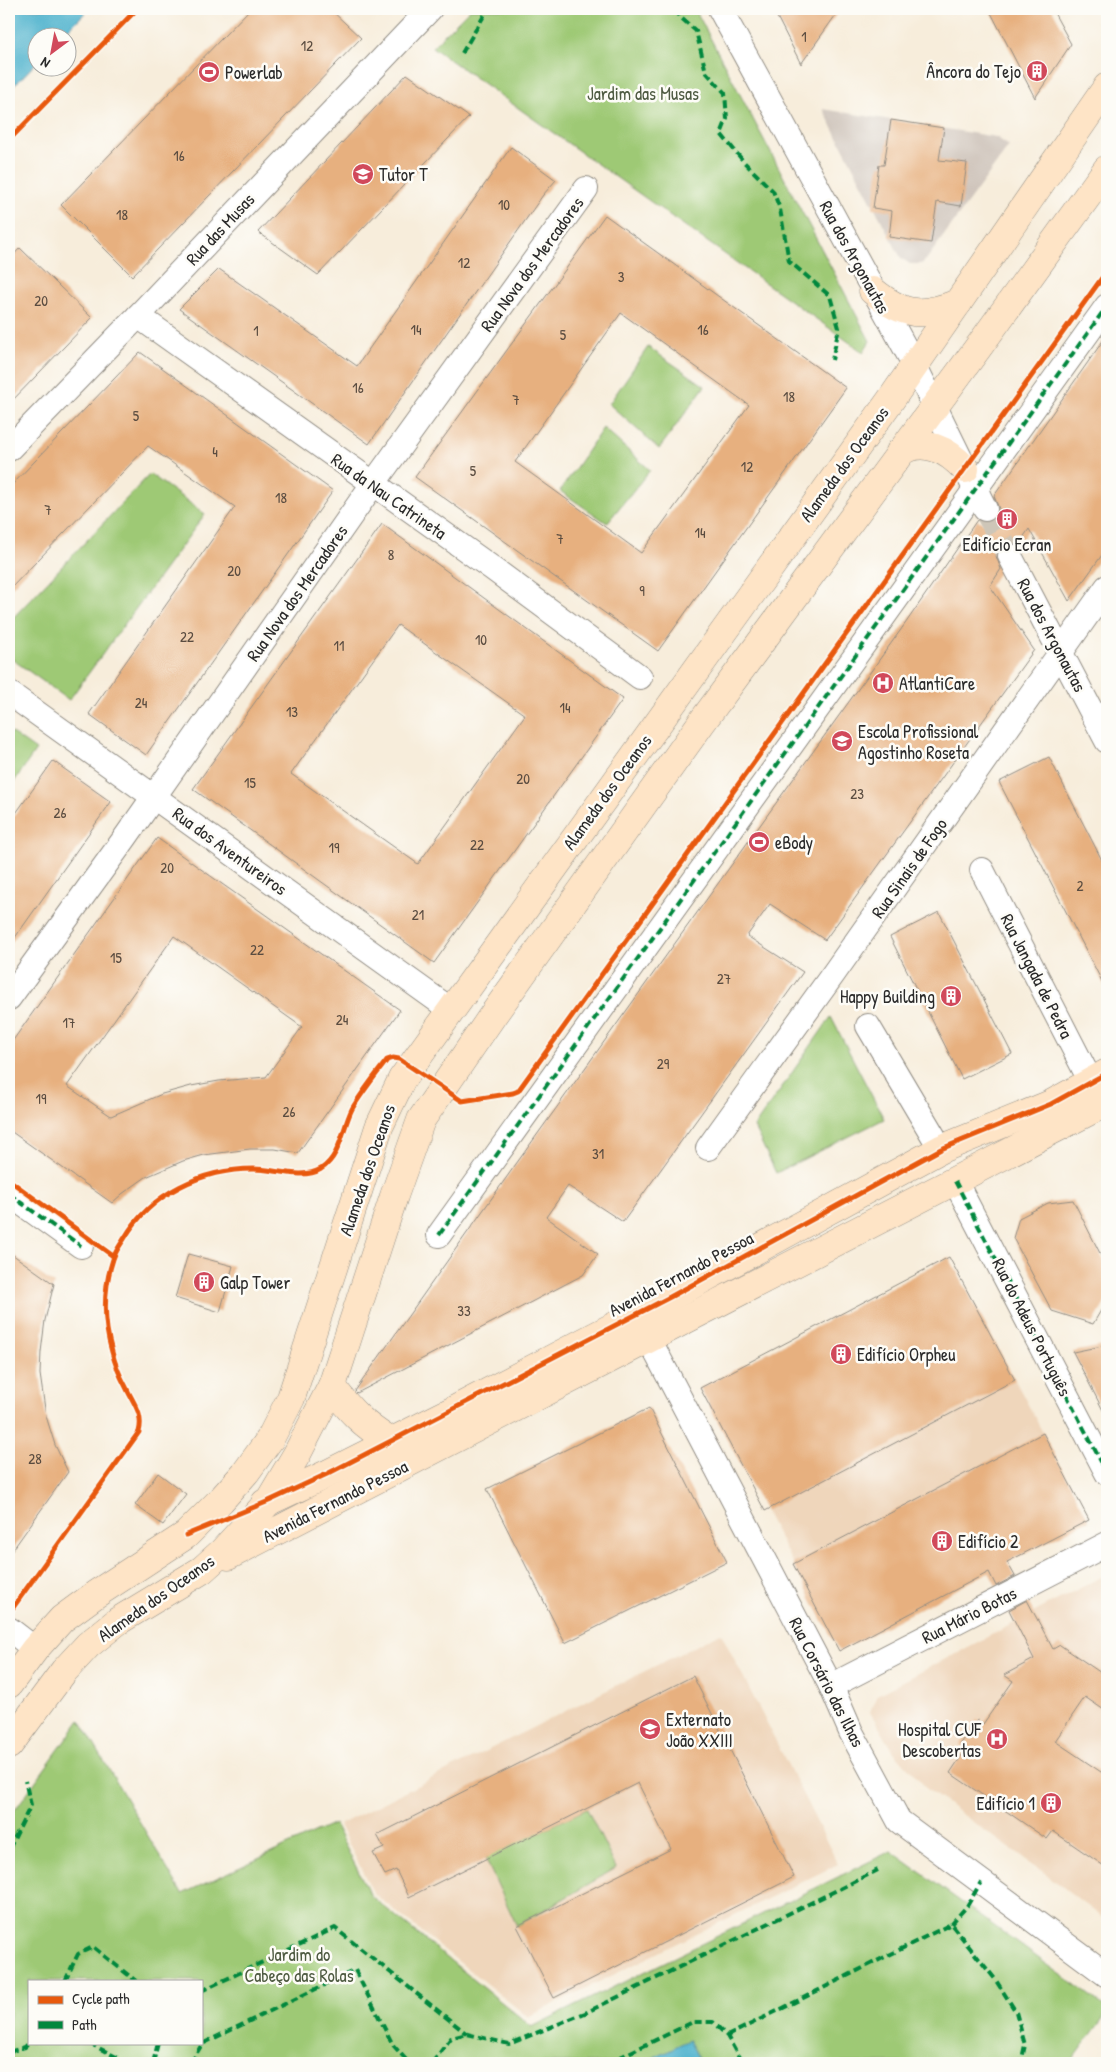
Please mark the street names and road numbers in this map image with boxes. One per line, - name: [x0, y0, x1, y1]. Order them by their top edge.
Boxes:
- street label: Rua das Musas: [180, 187, 260, 271]
- street label: Rua Nova dos Mercadores: [474, 191, 590, 337]
- street label: Rua dos Argonautas: [814, 196, 896, 318]
- street label: Alameda dos Oceanos: [794, 401, 894, 527]
- street label: Rua da Nau Catrineta: [326, 447, 452, 545]
- street label: Rua Nova dos Mercadores: [241, 520, 354, 666]
- street label: Rua dos Argonautas: [1012, 574, 1093, 696]
- street label: Alameda dos Oceanos: [557, 729, 657, 855]
- street label: Rua dos Aventureiros: [168, 801, 292, 901]
- street label: Rua Sinais de Fogo: [865, 813, 953, 923]
- street label: Rua Jangada de Pedra: [995, 909, 1079, 1043]
- street label: Alameda dos Oceanos: [333, 1101, 401, 1239]
- street label: Avenida Fernando Pessoa: [604, 1225, 758, 1323]
- street label: Rua do Adeus Português: [986, 1254, 1078, 1400]
- street label: Avenida Fernando Pessoa: [258, 1454, 412, 1548]
- street label: Alameda dos Oceanos: [93, 1548, 219, 1648]
- street label: Rua Mário Botas: [917, 1580, 1021, 1650]
- street label: Rua Corsário das Ilhas: [783, 1613, 871, 1751]

